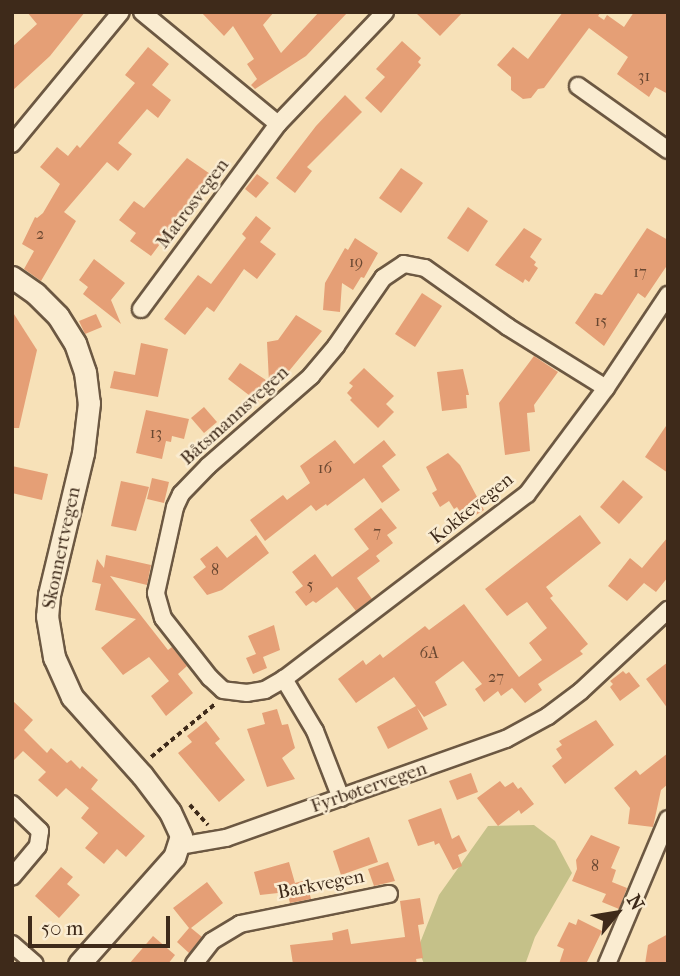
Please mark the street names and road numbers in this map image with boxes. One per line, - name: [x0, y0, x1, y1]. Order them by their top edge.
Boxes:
- street label: Matrosvegen: [152, 155, 234, 253]
- street label: Båtsmannsvegen: [176, 361, 294, 471]
- street label: Kokkevegen: [426, 468, 518, 550]
- street label: Skonnertvegen: [38, 485, 86, 611]
- street label: Fyrbøtervegen: [308, 757, 430, 819]
- street label: Barkvegen: [276, 865, 366, 905]

